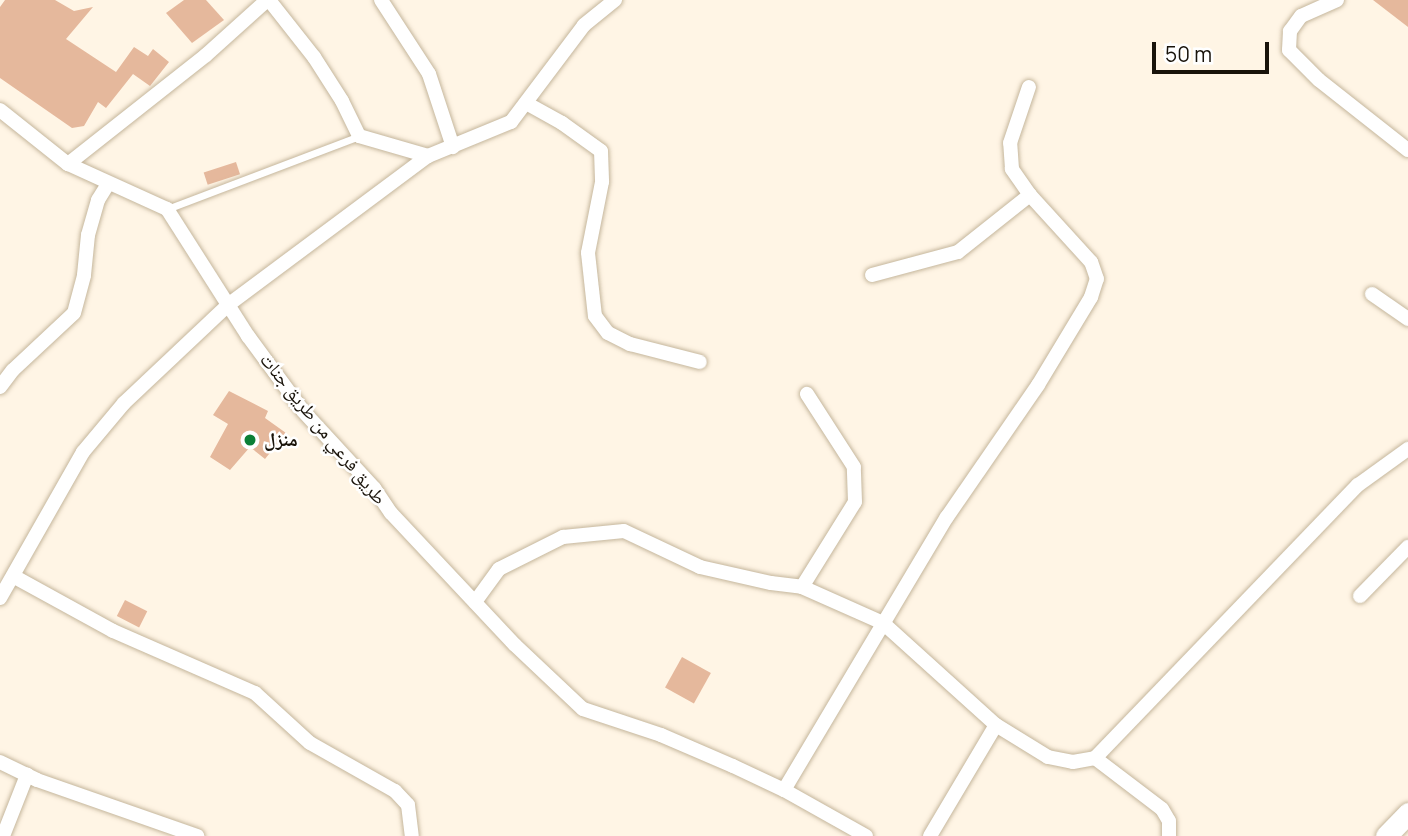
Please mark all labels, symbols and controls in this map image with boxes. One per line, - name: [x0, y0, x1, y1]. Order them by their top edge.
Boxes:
- scale bar: [1156, 28, 1273, 72]
- text: 50 m: [1165, 40, 1212, 68]
- street label: طريق فرعي من طريق جنات: [255, 349, 391, 509]
- place label: منزل: [264, 429, 298, 451]
- marker: منزل: [242, 432, 258, 448]

